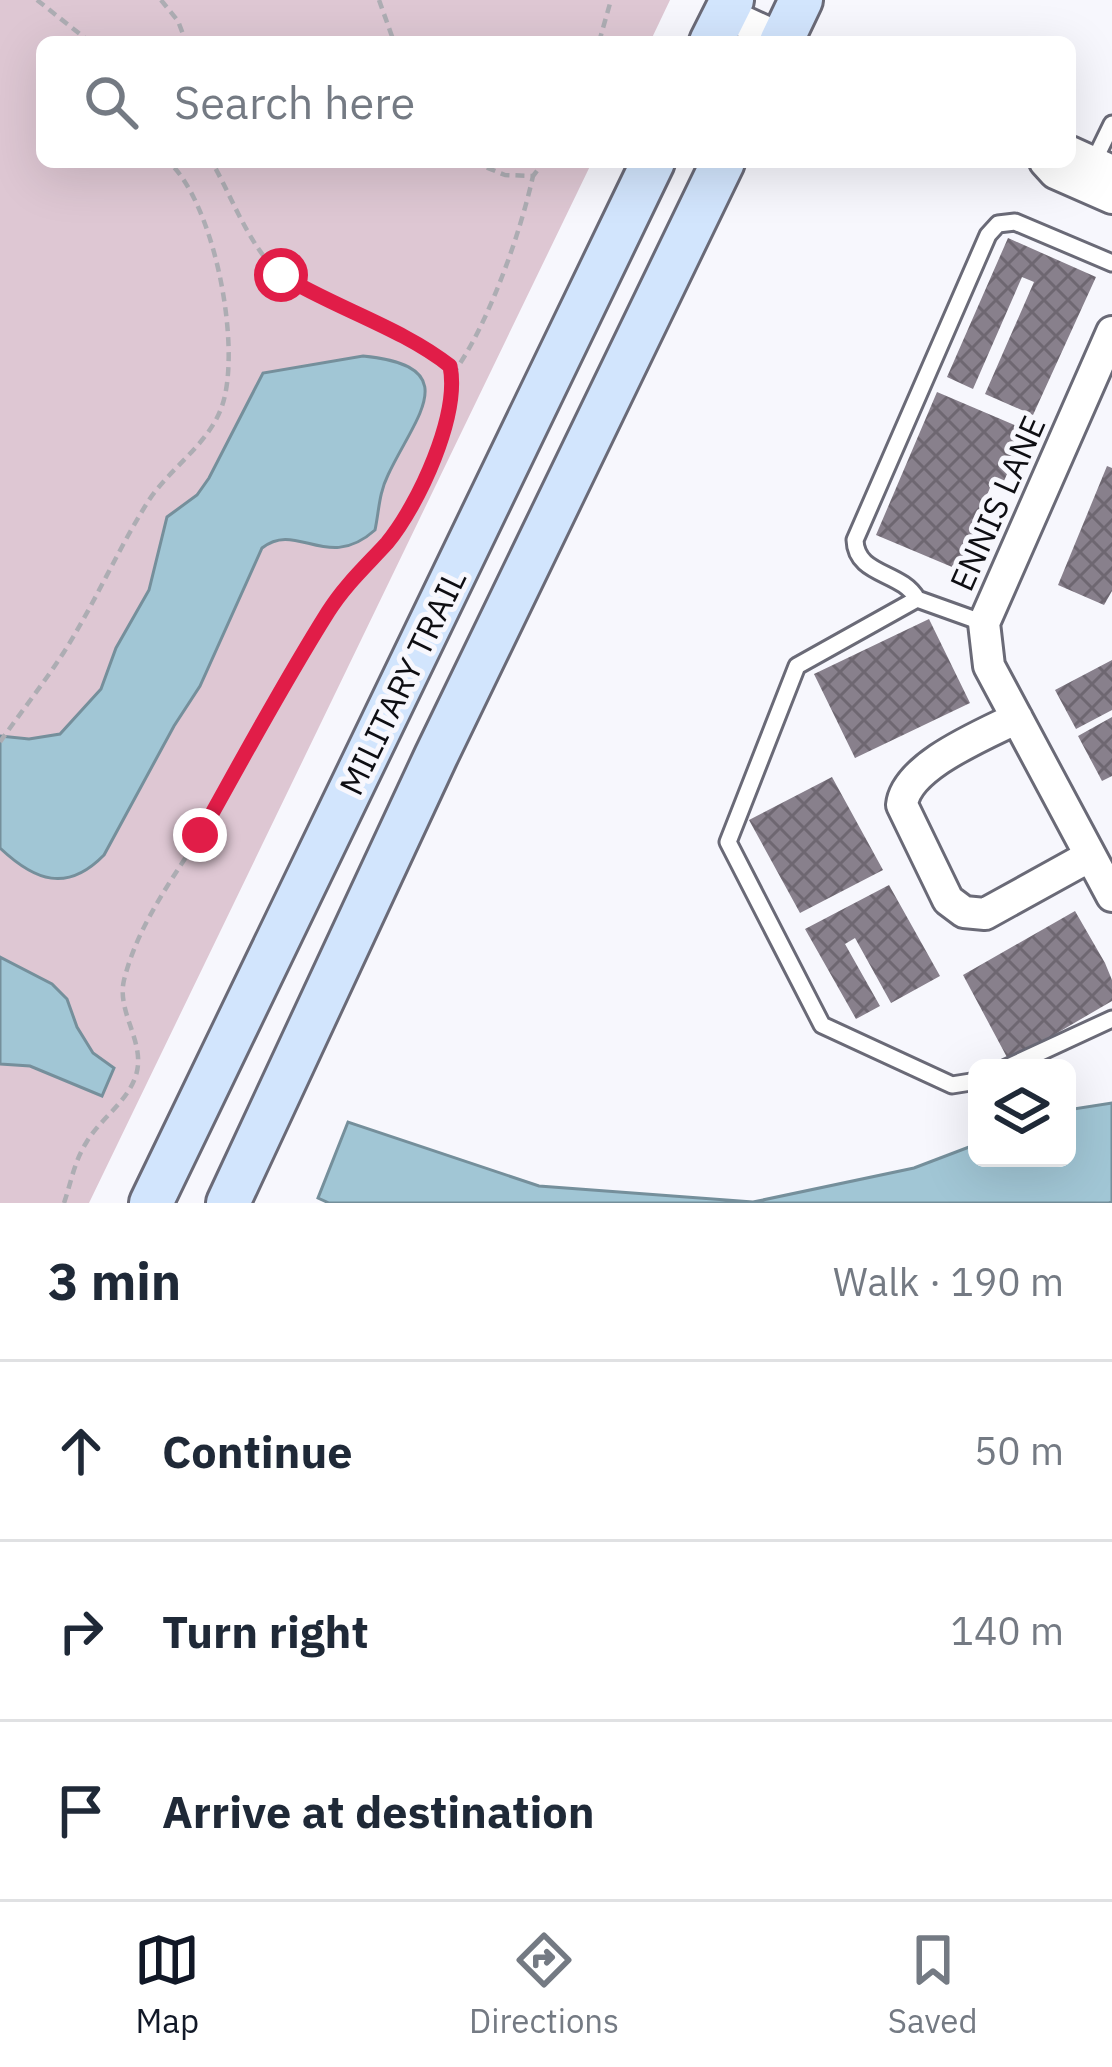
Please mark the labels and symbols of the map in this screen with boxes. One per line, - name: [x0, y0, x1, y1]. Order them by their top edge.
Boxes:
- route start: [254, 248, 308, 302]
- street label: ENNIS LANE: [939, 409, 1055, 597]
- street label: MILITARY TRAIL: [329, 562, 475, 802]
- route end: [173, 808, 227, 862]

